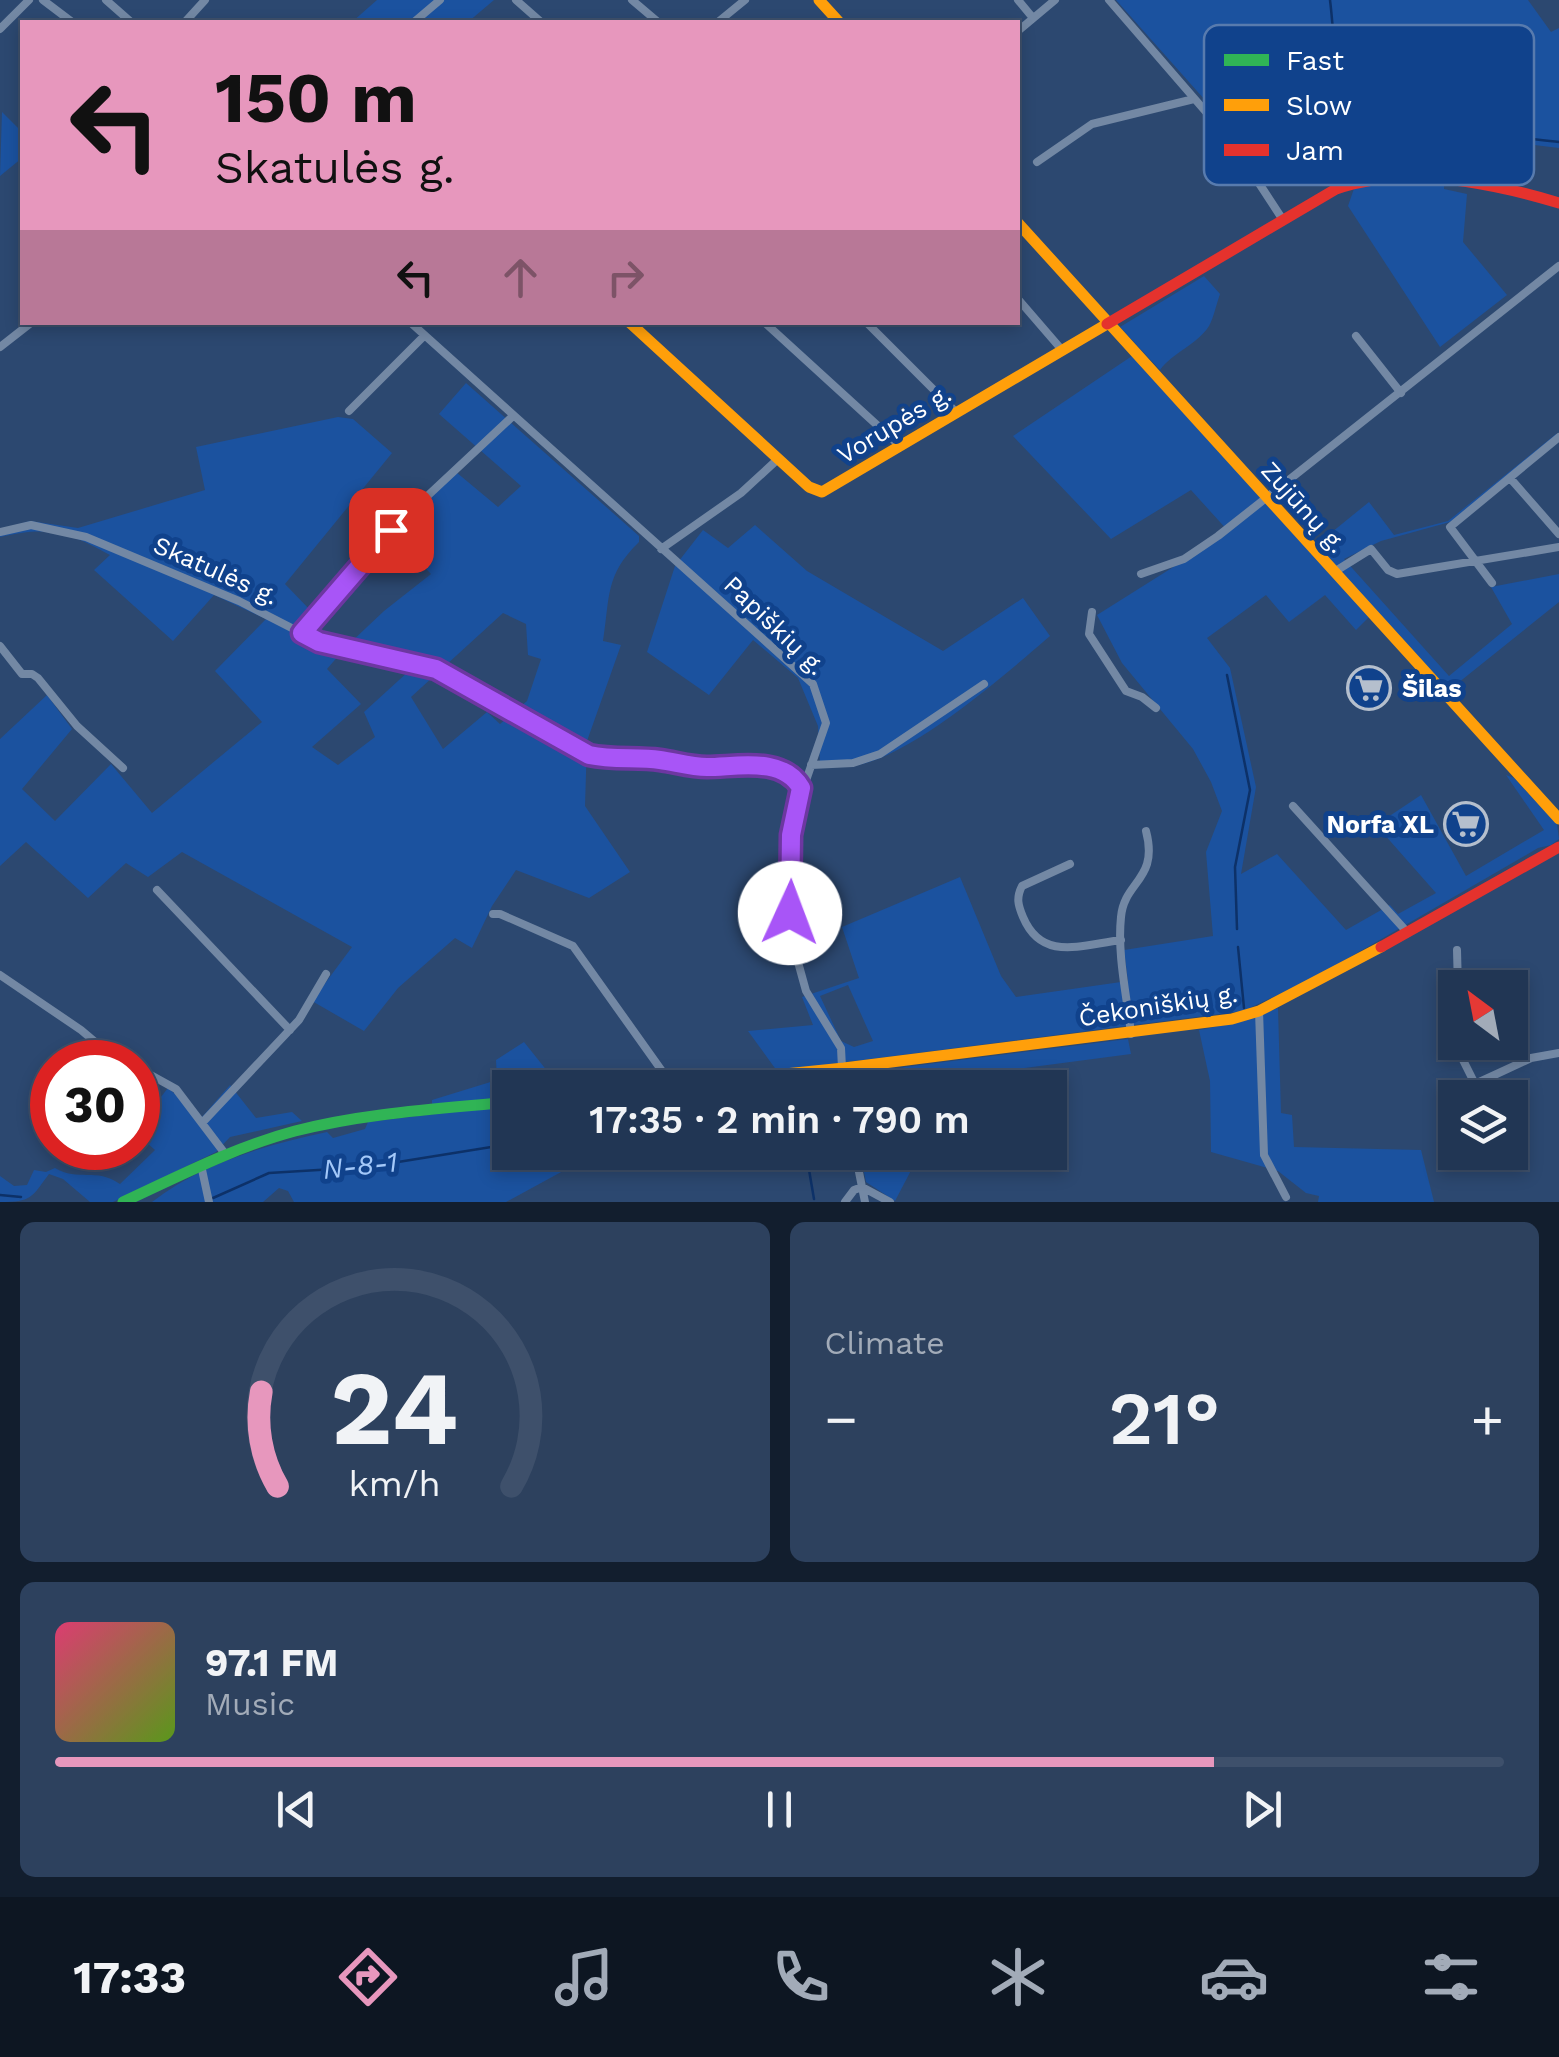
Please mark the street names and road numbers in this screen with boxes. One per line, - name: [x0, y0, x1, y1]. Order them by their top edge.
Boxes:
- street label: Vorupės g.: [832, 379, 956, 470]
- street label: Zujūnų g.: [1255, 456, 1352, 559]
- street label: Skatulės g.: [149, 530, 283, 611]
- street label: Papiškių g.: [718, 570, 831, 681]
- street label: Čekoniškių g.: [1076, 978, 1240, 1032]

